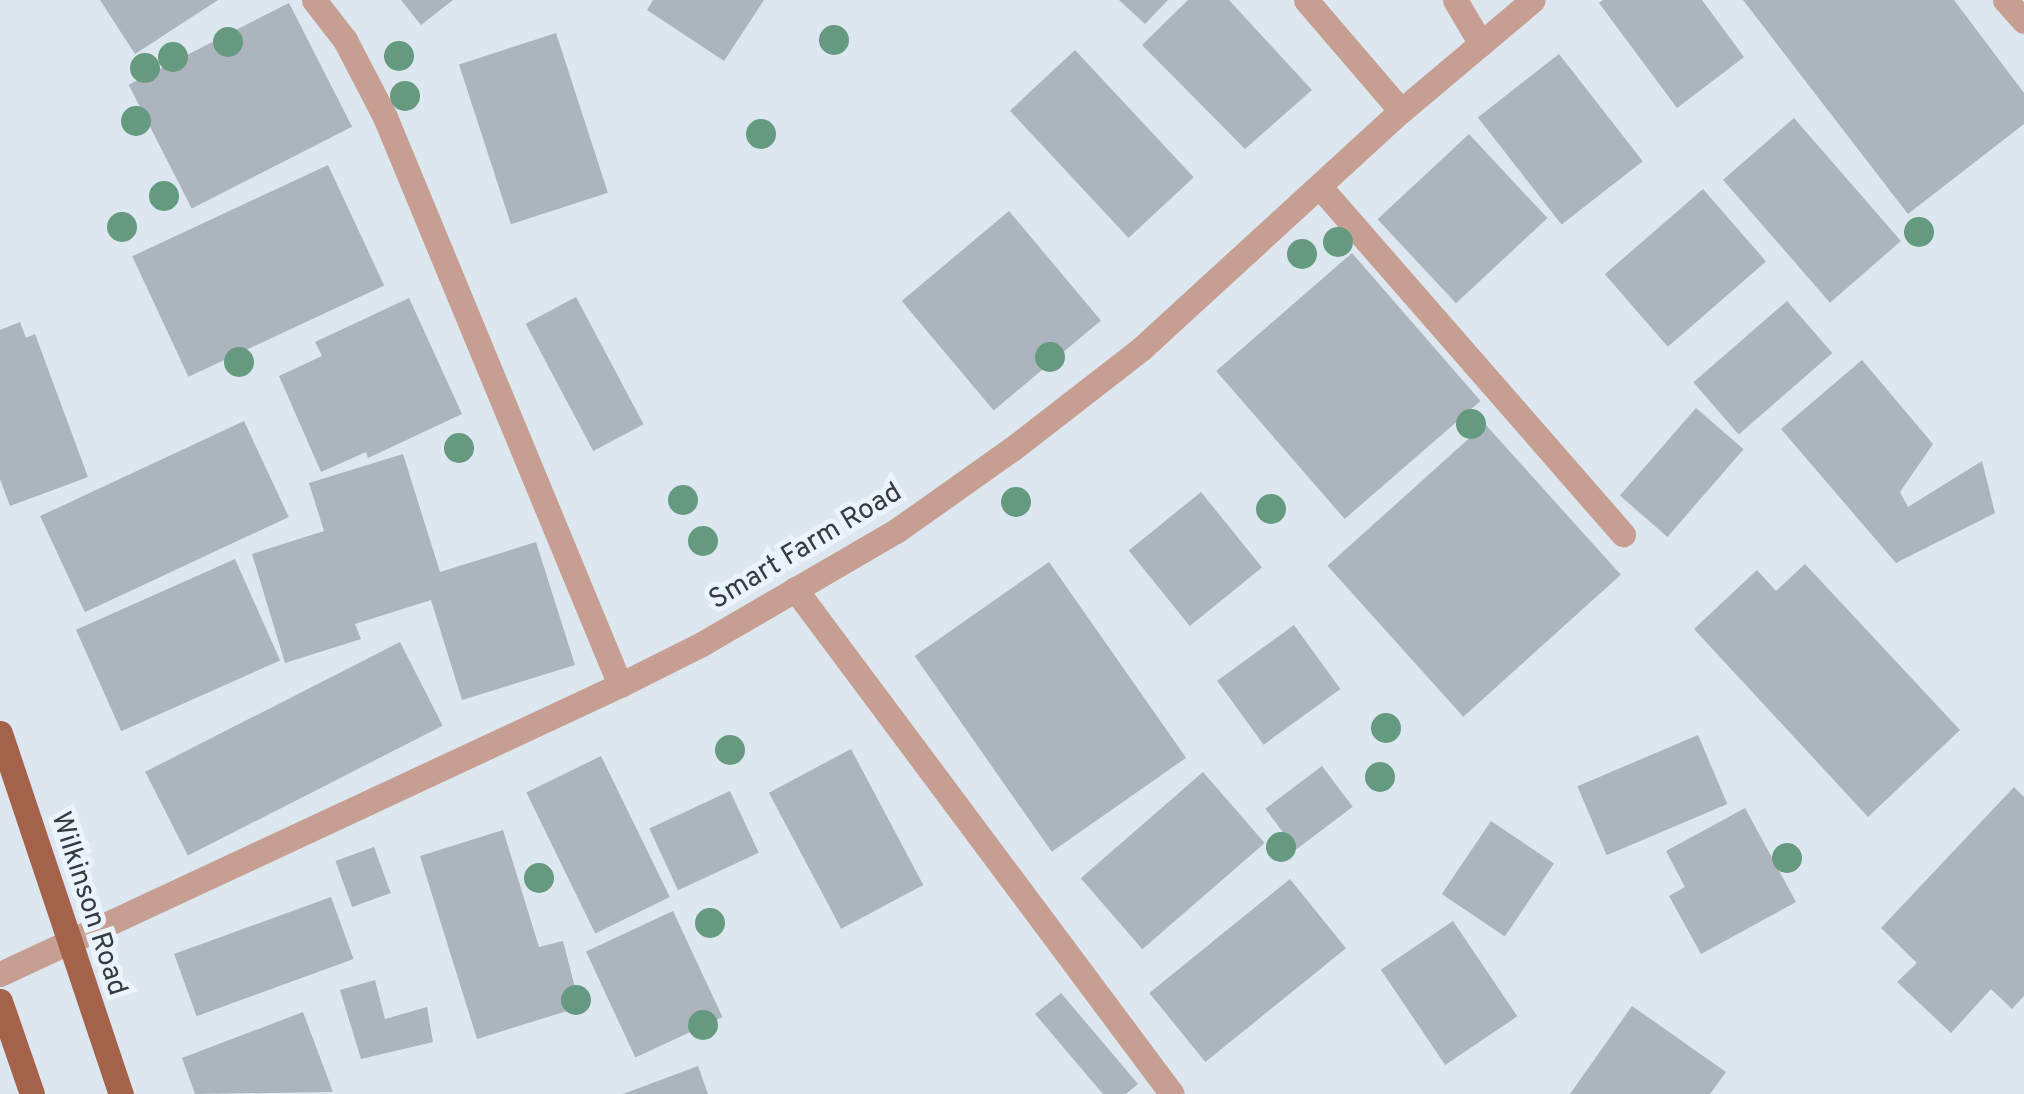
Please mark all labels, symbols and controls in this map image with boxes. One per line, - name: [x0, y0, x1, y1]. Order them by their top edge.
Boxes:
- street label: Smart Farm Road: [704, 476, 908, 618]
- street label: Wilkinson Road: [42, 808, 134, 1000]

